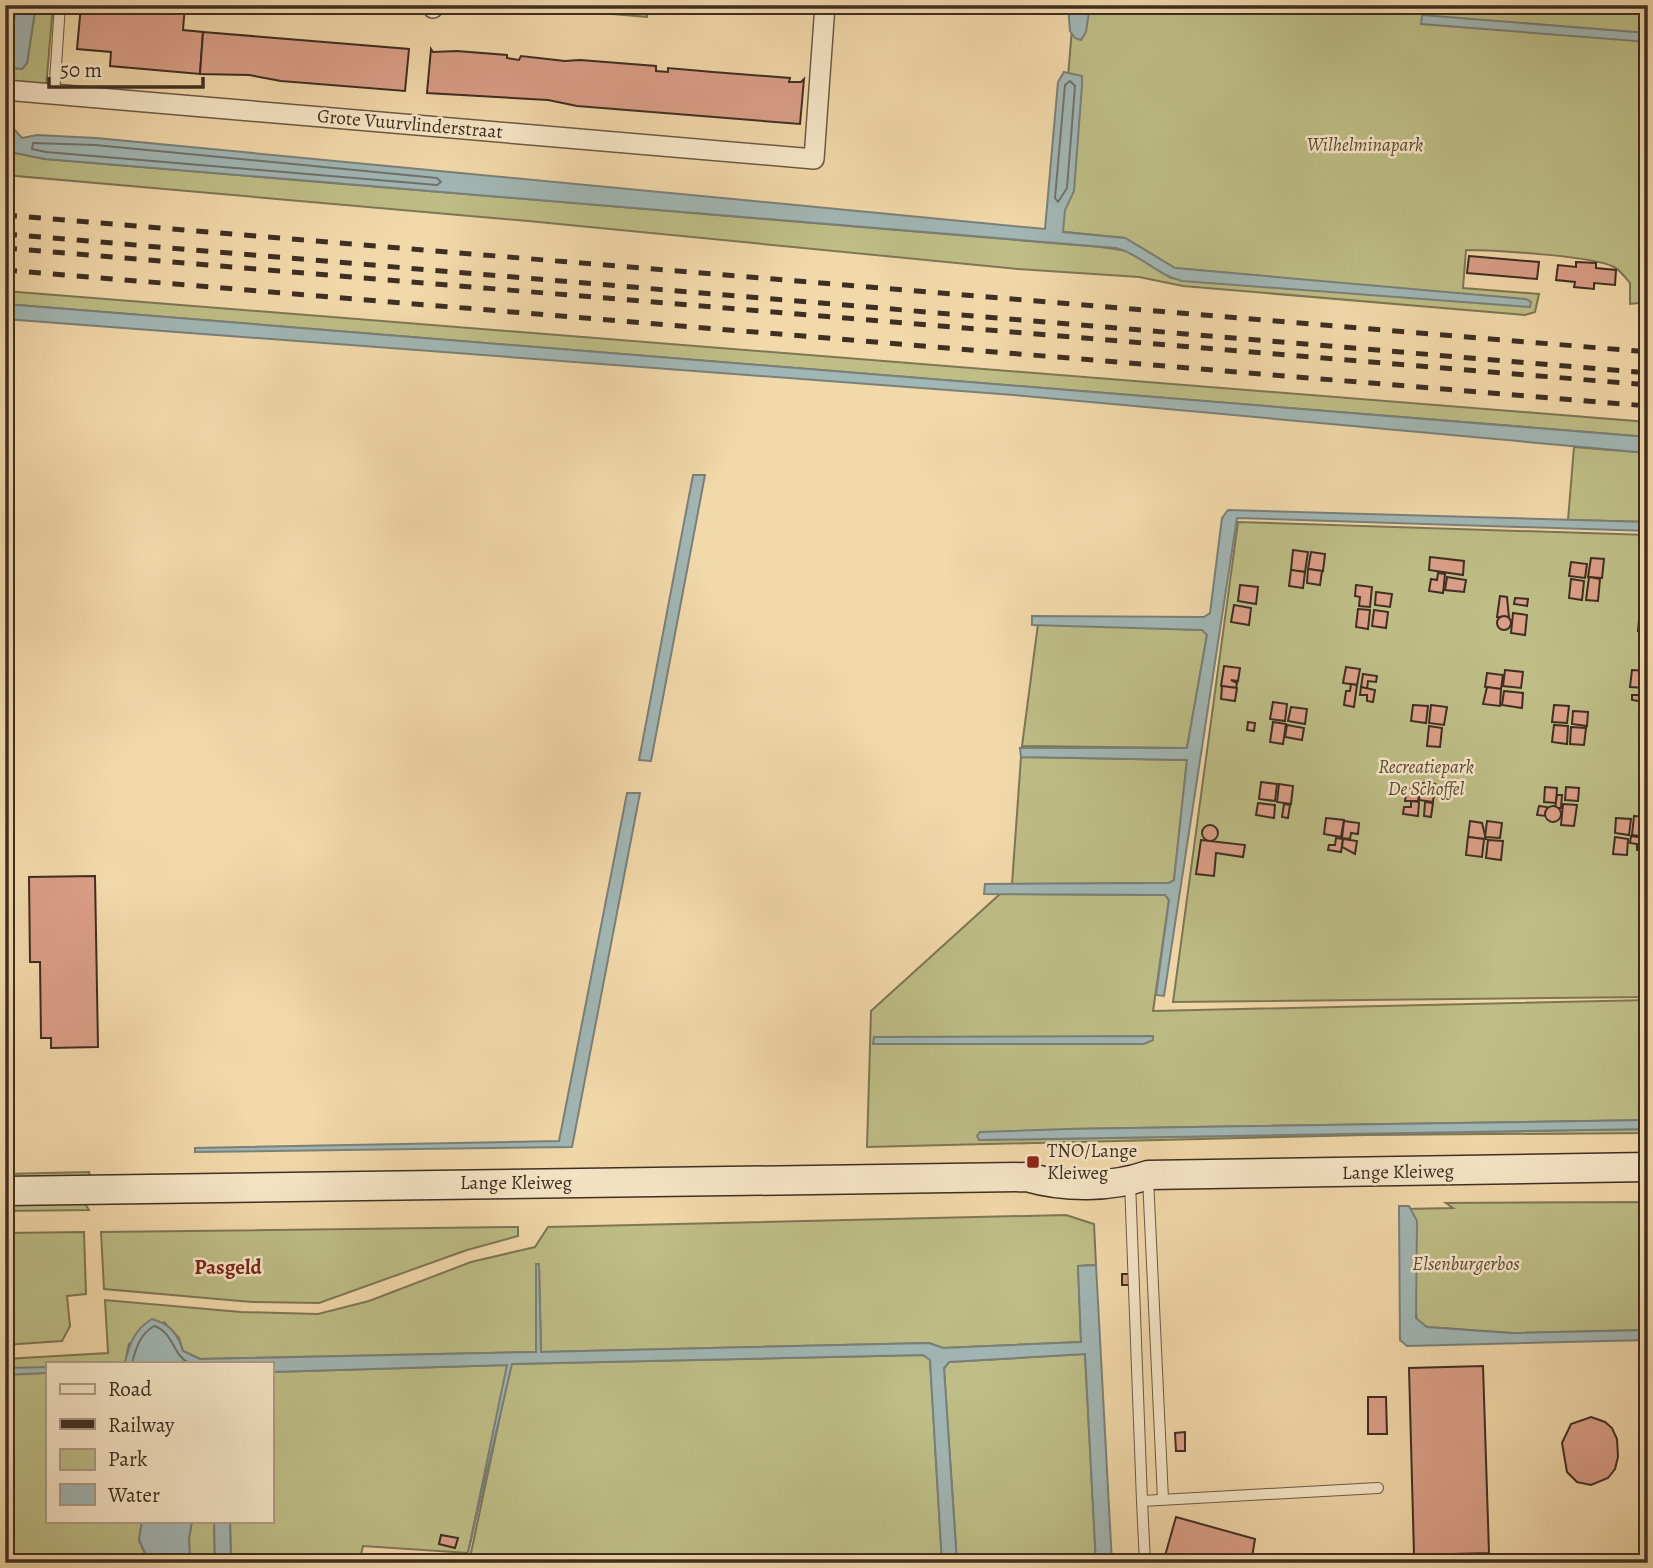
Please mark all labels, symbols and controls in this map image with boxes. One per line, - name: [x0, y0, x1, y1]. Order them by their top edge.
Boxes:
- scale bar: [49, 46, 203, 90]
- text: 50 m: [60, 56, 102, 84]
- street label: Grote Vuurvlinderstraat: [316, 103, 504, 145]
- park label: Wilhelminapark: [1307, 132, 1423, 158]
- park label: Recreatiepark De Schoffel: [1378, 754, 1474, 802]
- place label: TNO/Lange Kleiweg: [1047, 1138, 1137, 1186]
- marker: TNO/Lange Kleiweg: [1025, 1154, 1041, 1170]
- street label: Lange Kleiweg: [1342, 1158, 1455, 1186]
- street label: Lange Kleiweg: [460, 1170, 573, 1196]
- park label: Elsenburgerbos: [1412, 1251, 1520, 1277]
- district label: Pasgeld: [194, 1253, 262, 1281]
- legend: [46, 1362, 273, 1522]
- text: Road: [108, 1375, 152, 1403]
- text: Railway: [108, 1411, 175, 1439]
- text: Park: [108, 1445, 148, 1473]
- text: Water: [107, 1481, 160, 1509]

